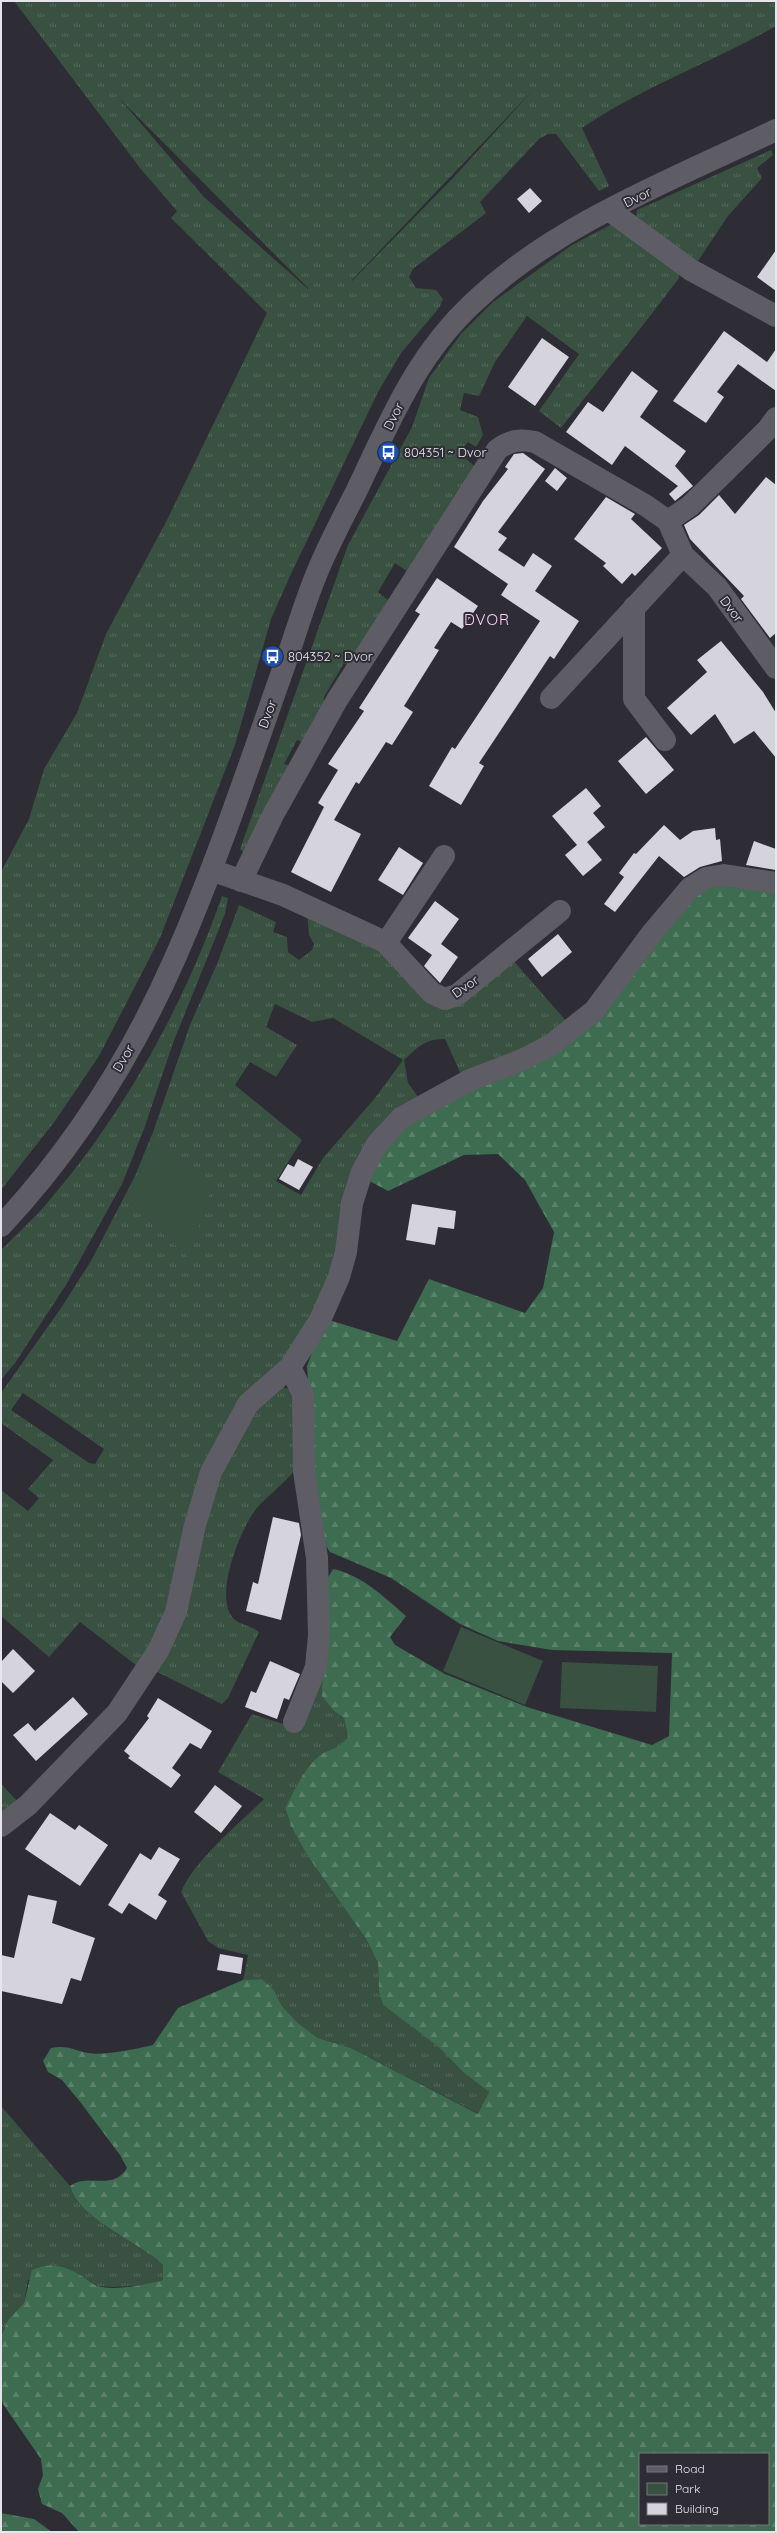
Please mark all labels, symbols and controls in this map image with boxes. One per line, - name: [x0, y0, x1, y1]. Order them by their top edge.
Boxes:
- street label: Dvor: [620, 183, 654, 211]
- street label: Dvor: [379, 399, 407, 433]
- bus stop icon: 804351 ~ Dvor: [375, 439, 401, 465]
- place label: 804351 ~ Dvor: [404, 444, 486, 460]
- street label: Dvor: [717, 593, 747, 625]
- district label: DVOR: [464, 610, 510, 629]
- bus stop icon: 804352 ~ Dvor: [259, 643, 285, 669]
- place label: 804352 ~ Dvor: [288, 648, 373, 664]
- street label: Dvor: [255, 698, 279, 730]
- street label: Dvor: [449, 971, 481, 1001]
- street label: Dvor: [109, 1041, 137, 1075]
- legend: [639, 2453, 769, 2525]
- text: Road: [675, 2461, 705, 2476]
- text: Park: [675, 2481, 700, 2496]
- text: Building: [675, 2501, 719, 2516]

